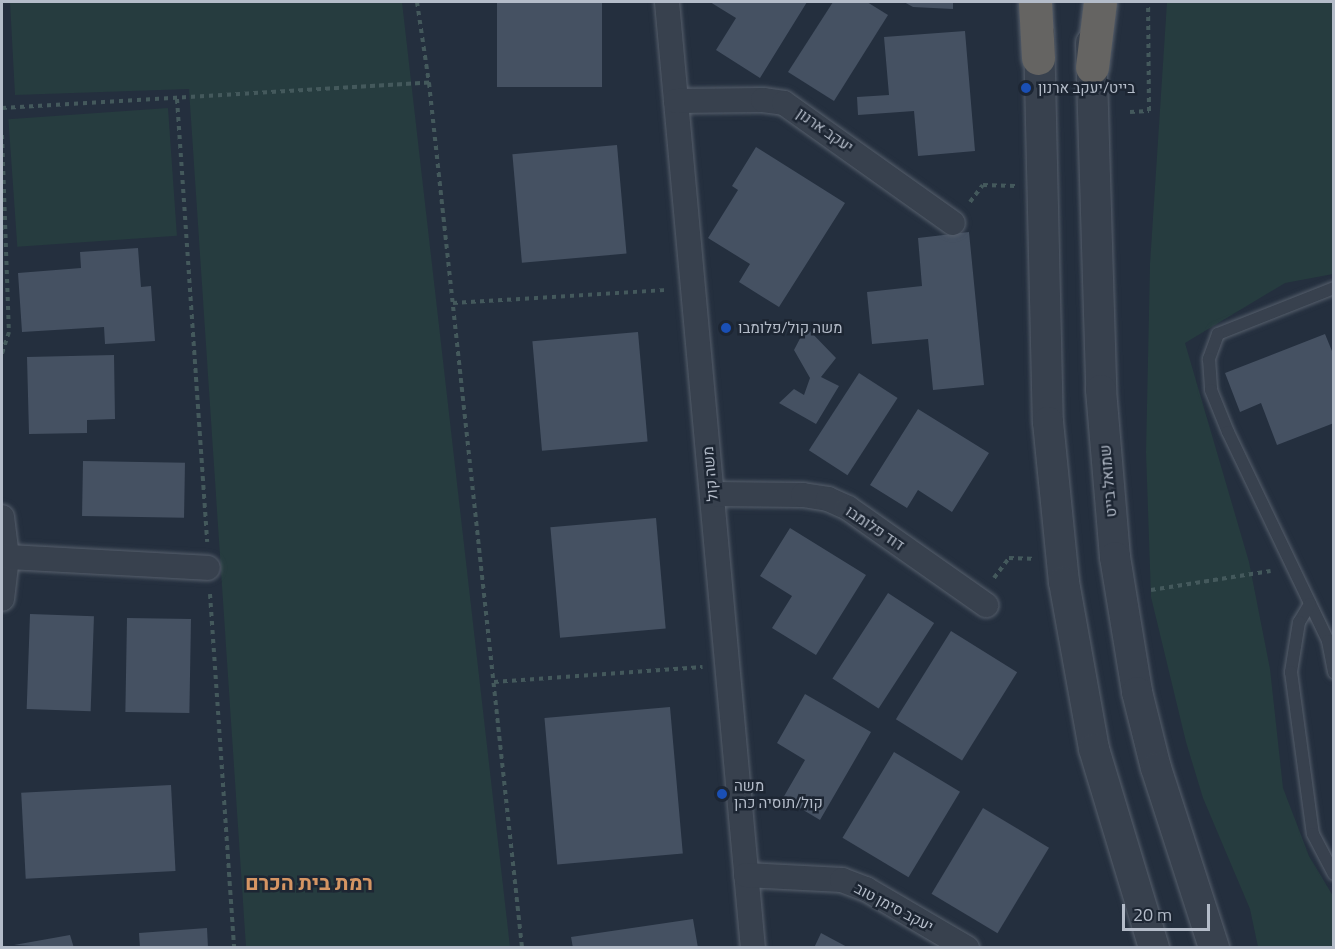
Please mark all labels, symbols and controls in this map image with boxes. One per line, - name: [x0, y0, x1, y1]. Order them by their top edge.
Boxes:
- place label: בייט/יעקב ארנון: [1038, 79, 1135, 97]
- marker: בייט/יעקב ארנון: [1019, 81, 1033, 95]
- street label: יעקב ארנון: [793, 104, 857, 156]
- place label: משה קול/פלומבו: [738, 319, 843, 337]
- marker: משה קול/פלומבו: [719, 321, 733, 335]
- street label: שמואל בייט: [1096, 444, 1120, 518]
- street label: משה קול: [699, 446, 721, 502]
- street label: דוד פלומבו: [842, 502, 908, 554]
- place label: משה קול/תוסיה כהן: [734, 776, 823, 811]
- marker: משה קול/תוסיה כהן: [715, 787, 729, 801]
- district label: רמת בית הכרם: [245, 869, 373, 895]
- street label: יעקב סימן טוב: [852, 879, 936, 935]
- scale bar: [1125, 892, 1214, 930]
- text: 20 m: [1133, 901, 1172, 928]

